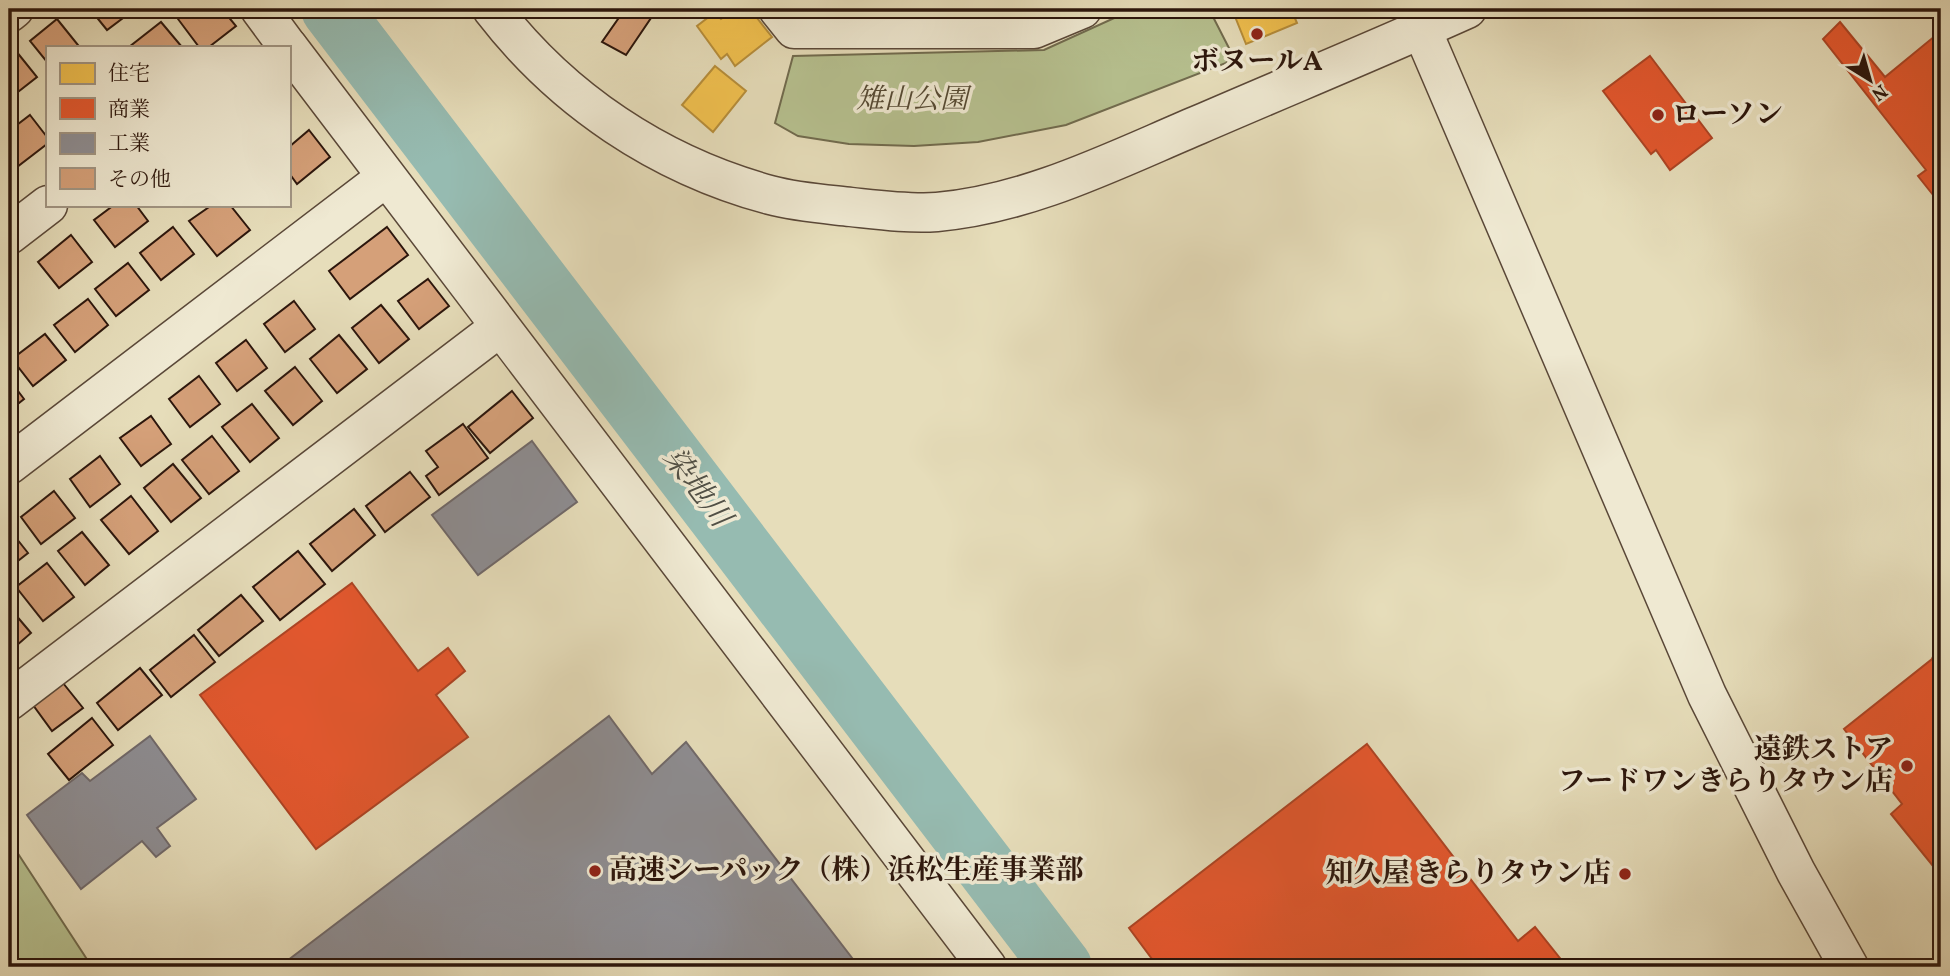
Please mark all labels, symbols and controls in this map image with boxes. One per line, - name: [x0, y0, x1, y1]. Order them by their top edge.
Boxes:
- marker: ボヌールA: [1249, 26, 1265, 42]
- place label: ボヌールA: [1191, 43, 1323, 82]
- legend: [46, 46, 290, 206]
- north arrow: [1834, 46, 1904, 116]
- text: 住宅: [108, 60, 150, 89]
- text: N: [1866, 77, 1892, 107]
- park label: 雉山公園: [856, 81, 972, 120]
- text: 商業: [108, 96, 150, 125]
- place label: ローソン: [1672, 96, 1783, 135]
- marker: ローソン: [1650, 107, 1666, 123]
- text: 工業: [108, 130, 150, 159]
- text: その他: [108, 166, 171, 195]
- water label: 染地川: [652, 439, 742, 539]
- place label: 遠鉄ストア フードワンきらりタウン店: [1558, 731, 1893, 802]
- marker: 遠鉄ストア フードワンきらりタウン店: [1899, 758, 1915, 774]
- place label: 高速シーパック（株）浜松生産事業部: [609, 852, 1084, 891]
- place label: 知久屋 きらりタウン店: [1325, 855, 1611, 894]
- marker: 高速シーパック（株）浜松生産事業部: [587, 863, 603, 879]
- marker: 知久屋 きらりタウン店: [1617, 866, 1633, 882]

